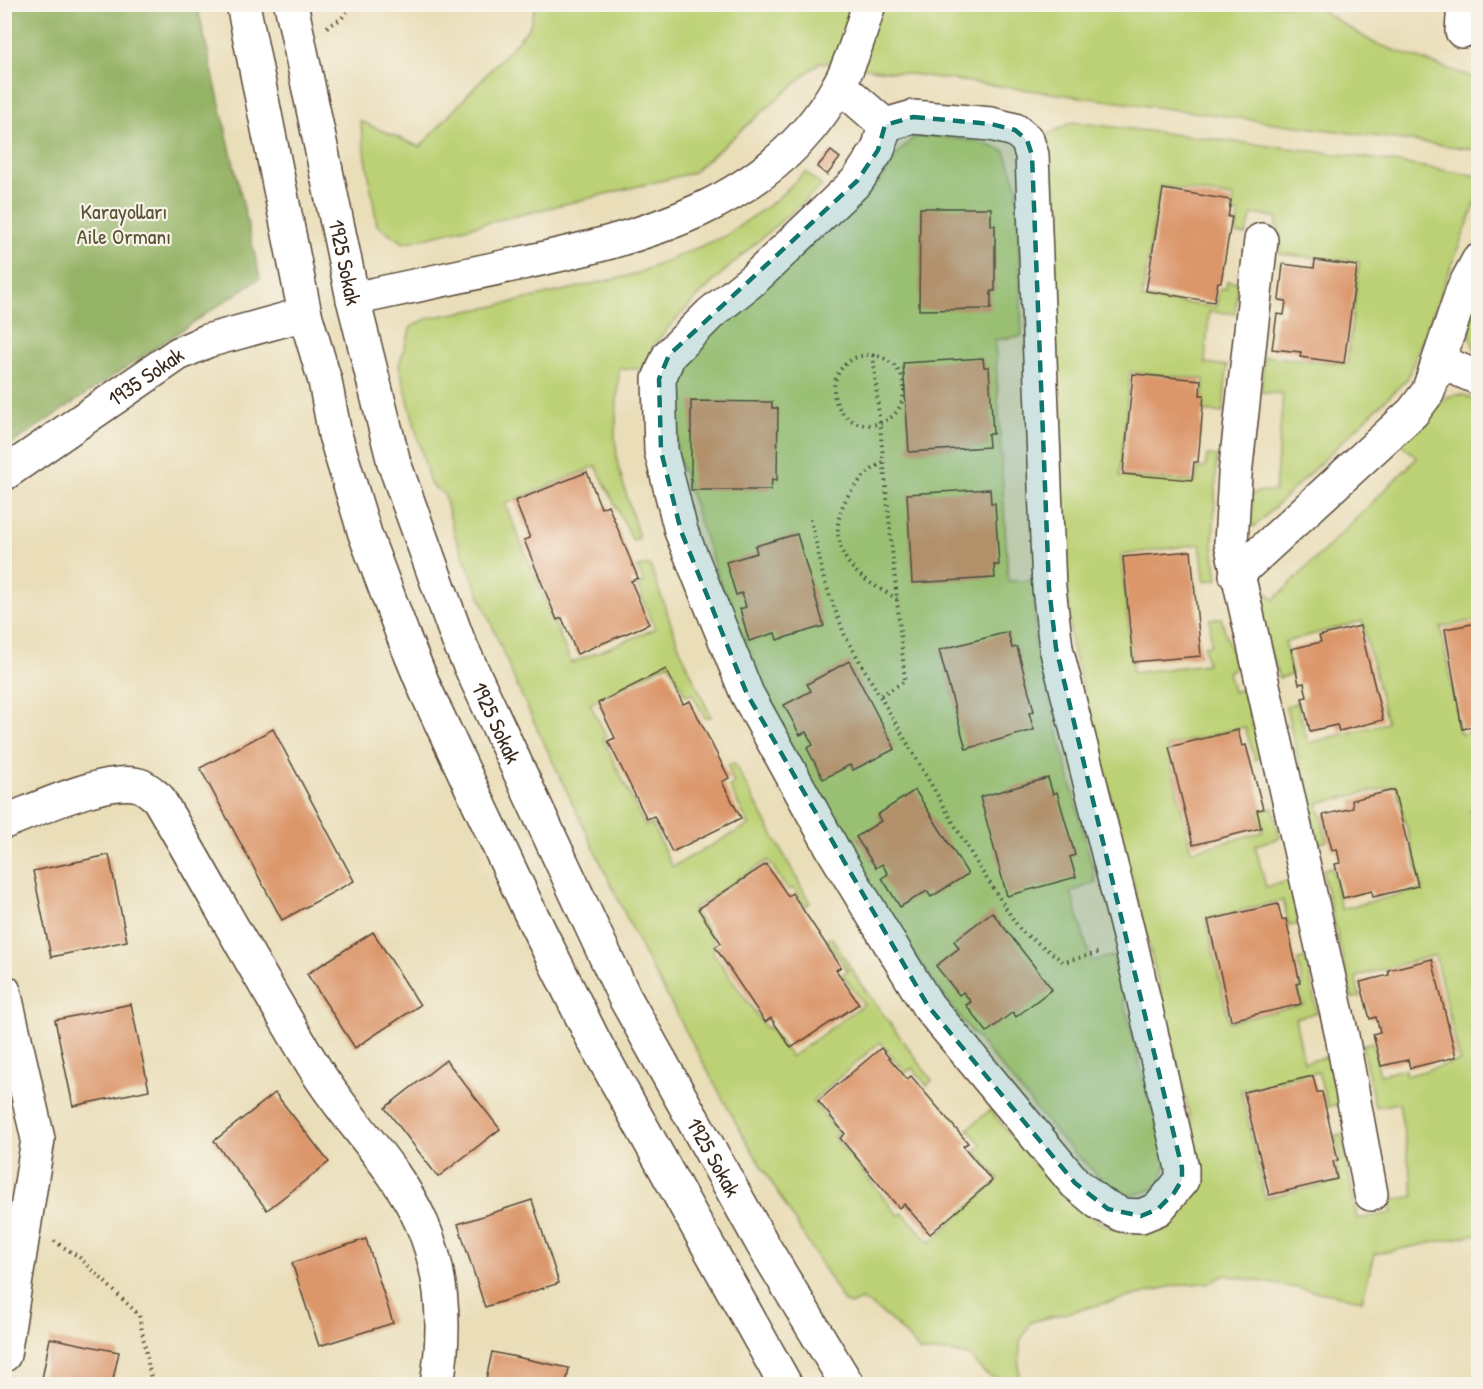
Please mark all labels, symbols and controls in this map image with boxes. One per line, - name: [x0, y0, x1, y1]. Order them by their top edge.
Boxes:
- park label: Karayolları Aile Ormanı: [77, 196, 171, 251]
- street label: 1925 Sokak: [322, 217, 369, 308]
- street label: 1935 Sokak: [102, 340, 190, 413]
- street label: 1925 Sokak: [465, 677, 528, 768]
- street label: 1925 Sokak: [680, 1112, 748, 1202]

